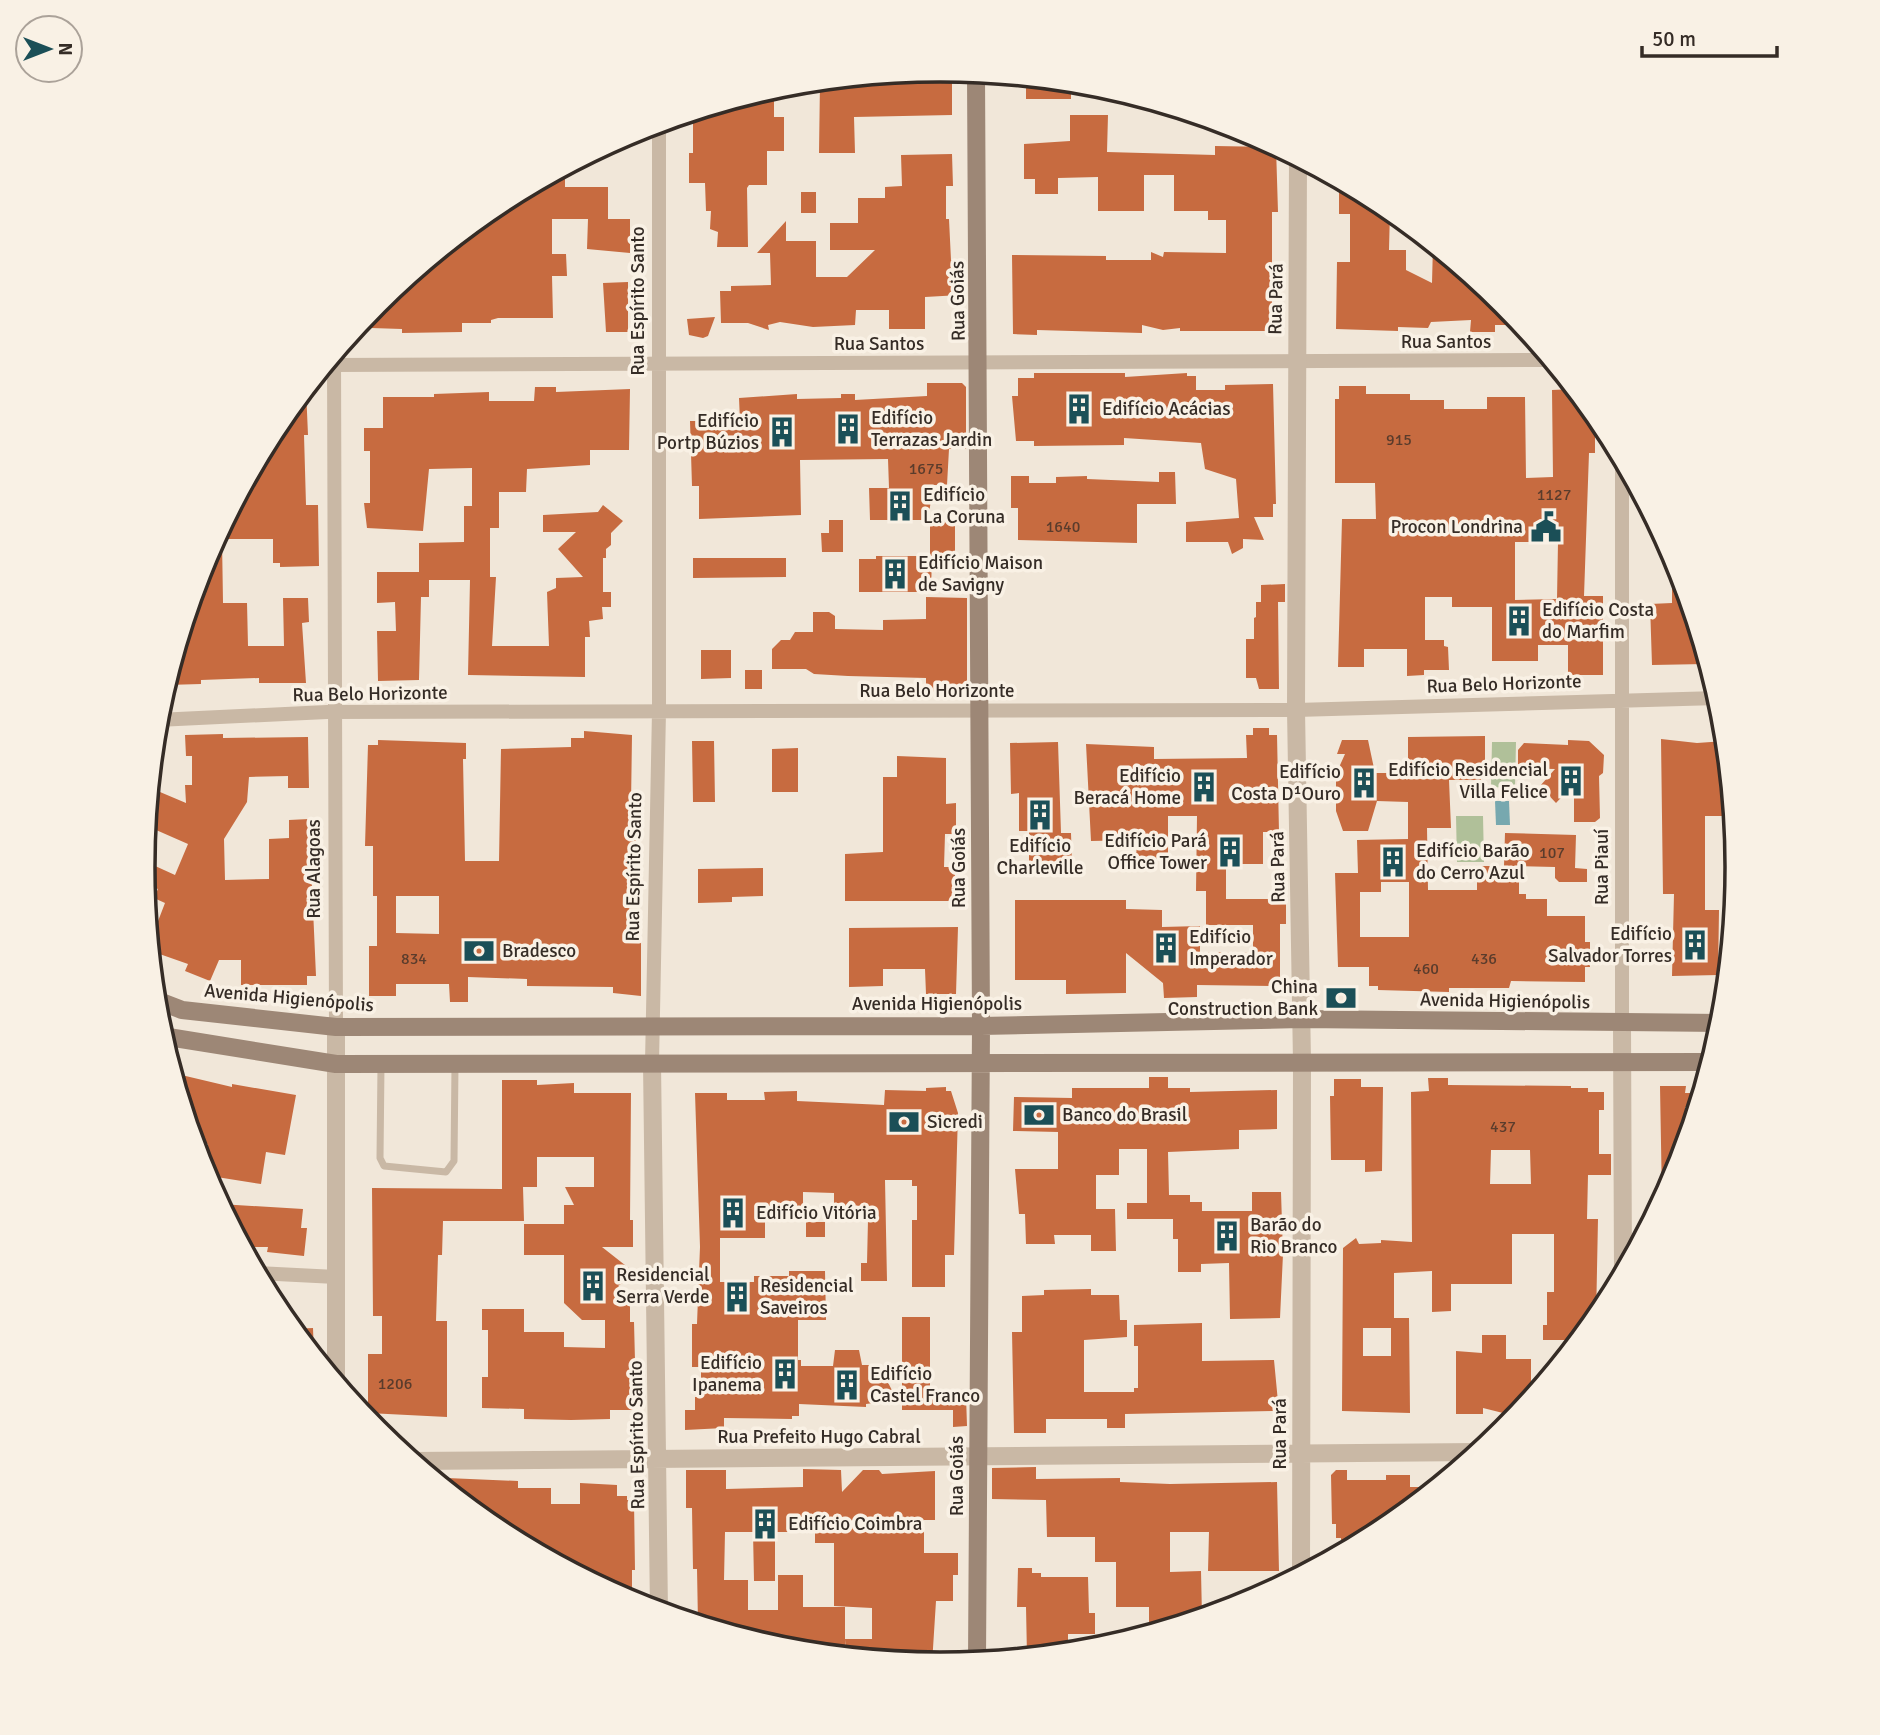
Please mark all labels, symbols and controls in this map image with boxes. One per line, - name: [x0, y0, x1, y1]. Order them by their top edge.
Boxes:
- north arrow: [14, 14, 84, 84]
- scale bar: [1642, 14, 1777, 58]
- text: 50 m: [1652, 26, 1696, 52]
- text: N: [53, 42, 77, 56]
- street label: Rua Espírito Santo: [626, 226, 650, 376]
- street label: Rua Goiás: [945, 261, 971, 341]
- street label: Rua Pará: [1263, 263, 1289, 335]
- street label: Rua Santos: [1401, 330, 1491, 354]
- street label: Rua Santos: [834, 332, 924, 356]
- building icon: Edifício Acácias: [1062, 392, 1096, 426]
- place label: Edifício Acácias: [1102, 397, 1231, 421]
- place label: Edifício Terrazas Jardin: [871, 406, 992, 452]
- place label: Edifício Portp Búzios: [657, 409, 759, 455]
- building icon: Edifício Terrazas Jardin: [831, 412, 865, 446]
- building icon: Edifício Portp Búzios: [765, 415, 799, 449]
- house number: 915: [1386, 430, 1412, 450]
- house number: 1675: [909, 459, 943, 479]
- place label: Edifício La Coruna: [923, 483, 1005, 529]
- house number: 1127: [1537, 485, 1571, 505]
- building icon: Edifício La Coruna: [883, 489, 917, 523]
- public building icon: Procon Londrina: [1529, 510, 1563, 544]
- place label: Procon Londrina: [1391, 515, 1523, 539]
- house number: 1640: [1046, 517, 1080, 537]
- place label: Edifício Maison de Savigny: [918, 551, 1043, 597]
- building icon: Edifício Maison de Savigny: [878, 557, 912, 591]
- place label: Edifício Costa do Marfim: [1542, 598, 1654, 644]
- building icon: Edifício Costa do Marfim: [1502, 604, 1536, 638]
- street label: Rua Belo Horizonte: [1426, 669, 1582, 699]
- street label: Rua Belo Horizonte: [859, 679, 1015, 703]
- street label: Rua Belo Horizonte: [292, 681, 448, 707]
- place label: Edifício Residencial Villa Felice: [1388, 758, 1548, 804]
- place label: Edifício Costa D¹Ouro: [1231, 760, 1341, 806]
- place label: Edifício Beracá Home: [1073, 764, 1181, 810]
- building icon: Edifício Residencial Villa Felice: [1554, 764, 1588, 798]
- building icon: Edifício Costa D¹Ouro: [1347, 766, 1381, 800]
- building icon: Edifício Beracá Home: [1187, 770, 1221, 804]
- street label: Rua Espírito Santo: [621, 792, 647, 942]
- building icon: Edifício Charleville: [1023, 798, 1057, 832]
- street label: Rua Alagoas: [302, 819, 326, 919]
- street label: Rua Goiás: [947, 828, 971, 908]
- street label: Rua Piauí: [1590, 828, 1614, 905]
- place label: Edifício Pará Office Tower: [1104, 829, 1207, 875]
- street label: Rua Pará: [1265, 831, 1291, 903]
- place label: Edifício Charleville: [997, 834, 1083, 880]
- building icon: Edifício Pará Office Tower: [1213, 835, 1247, 869]
- place label: Edifício Barão do Cerro Azul: [1416, 839, 1530, 885]
- house number: 107: [1539, 843, 1565, 863]
- building icon: Edifício Barão do Cerro Azul: [1376, 845, 1410, 879]
- place label: Edifício Salvador Torres: [1548, 922, 1672, 968]
- place label: Edifício Imperador: [1189, 925, 1273, 971]
- building icon: Edifício Salvador Torres: [1678, 928, 1712, 962]
- building icon: Edifício Imperador: [1149, 931, 1183, 965]
- bank icon: Bradesco: [462, 934, 496, 968]
- place label: Bradesco: [502, 939, 576, 963]
- house number: 834: [401, 949, 427, 969]
- house number: 436: [1471, 949, 1497, 969]
- house number: 460: [1413, 959, 1439, 979]
- place label: China Construction Bank: [1168, 975, 1318, 1021]
- street label: Avenida Higienópolis: [203, 979, 375, 1017]
- bank icon: China Construction Bank: [1324, 981, 1358, 1015]
- street label: Avenida Higienópolis: [1420, 988, 1590, 1014]
- street label: Avenida Higienópolis: [852, 992, 1022, 1016]
- bank icon: Banco do Brasil: [1022, 1098, 1056, 1132]
- place label: Banco do Brasil: [1062, 1103, 1187, 1127]
- bank icon: Sicredi: [887, 1105, 921, 1139]
- place label: Sicredi: [927, 1110, 983, 1134]
- house number: 437: [1490, 1117, 1516, 1137]
- building icon: Edifício Vitória: [716, 1196, 750, 1230]
- place label: Edifício Vitória: [756, 1201, 877, 1225]
- place label: Barão do Rio Branco: [1250, 1213, 1338, 1259]
- building icon: Barão do Rio Branco: [1210, 1219, 1244, 1253]
- place label: Residencial Serra Verde: [616, 1263, 710, 1309]
- building icon: Residencial Serra Verde: [576, 1269, 610, 1303]
- place label: Residencial Saveiros: [760, 1274, 854, 1320]
- building icon: Residencial Saveiros: [720, 1280, 754, 1314]
- place label: Edifício Ipanema: [692, 1351, 762, 1397]
- building icon: Edifício Ipanema: [768, 1357, 802, 1391]
- street label: Rua Espírito Santo: [624, 1360, 650, 1510]
- place label: Edifício Castel Franco: [870, 1362, 980, 1408]
- building icon: Edifício Castel Franco: [830, 1368, 864, 1402]
- house number: 1206: [378, 1374, 412, 1394]
- street label: Rua Pará: [1268, 1398, 1292, 1470]
- street label: Rua Prefeito Hugo Cabral: [717, 1425, 921, 1449]
- street label: Rua Goiás: [945, 1436, 969, 1516]
- building icon: Edifício Coimbra: [748, 1507, 782, 1541]
- place label: Edifício Coimbra: [788, 1512, 922, 1536]

